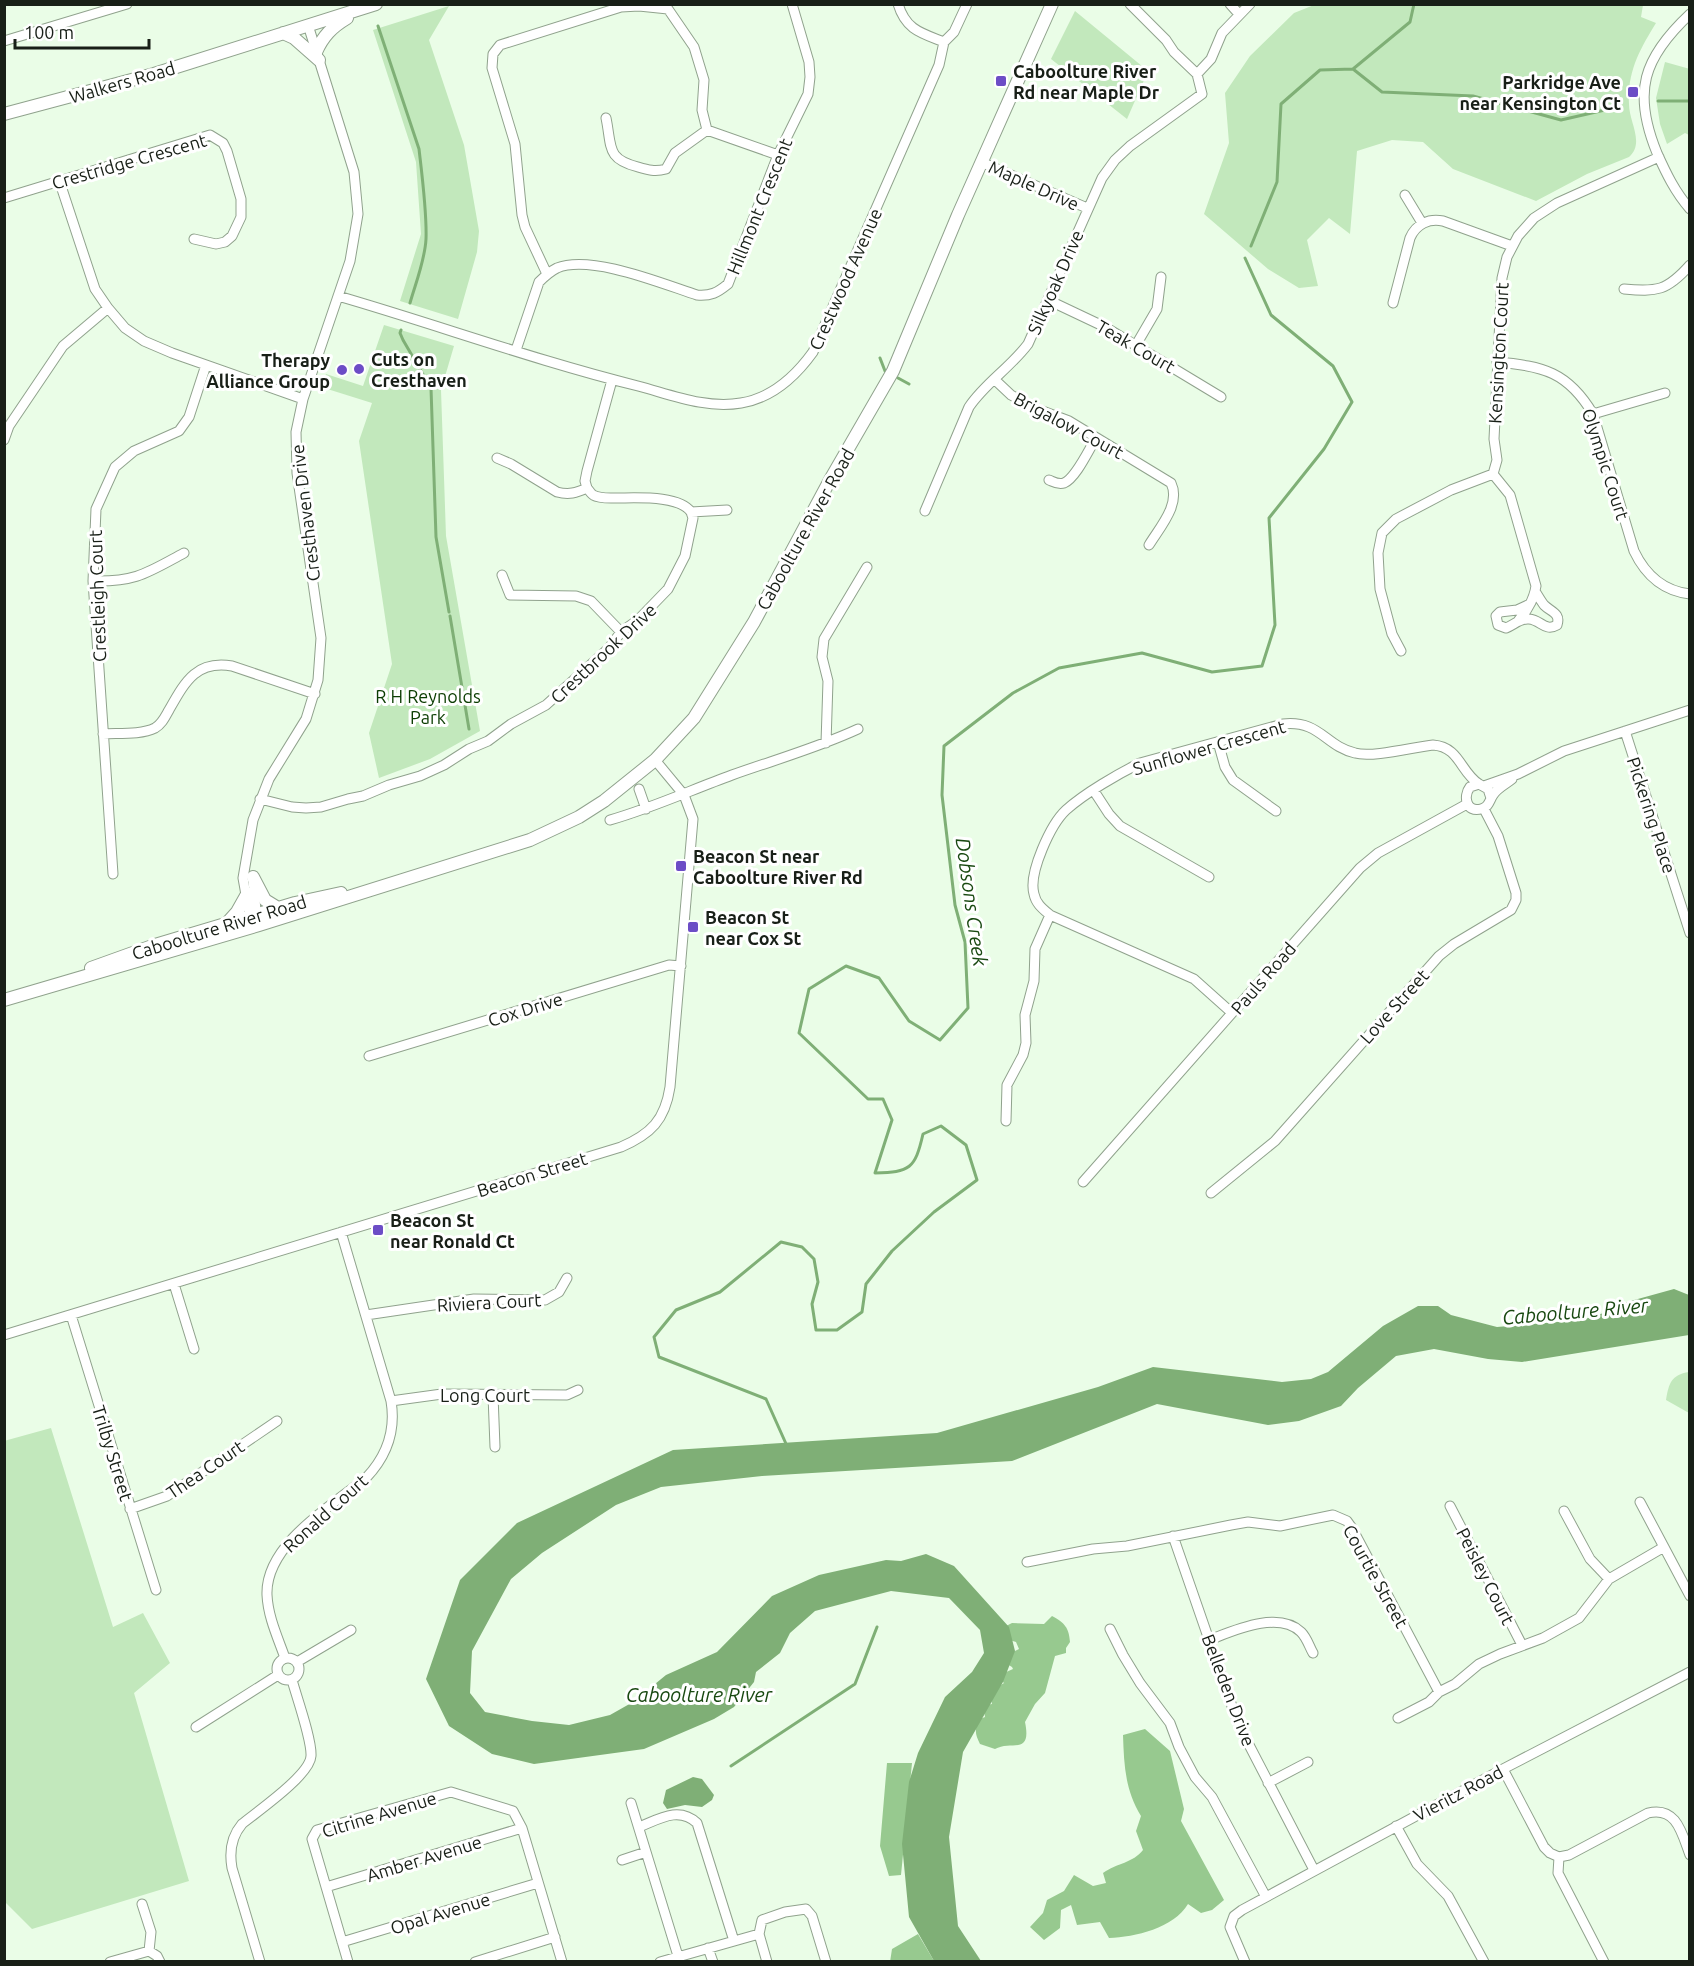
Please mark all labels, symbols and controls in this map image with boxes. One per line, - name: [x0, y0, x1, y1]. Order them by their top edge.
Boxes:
- scale bar: [15, 12, 148, 50]
- text: 100 m: [24, 22, 74, 42]
- street label: Walkers Road: [67, 57, 177, 107]
- place label: Caboolture River Rd near Maple Dr: [1013, 61, 1160, 102]
- place label: Parkridge Ave near Kensington Ct: [1459, 72, 1621, 113]
- marker: Caboolture River Rd near Maple Dr: [994, 74, 1008, 88]
- marker: Parkridge Ave near Kensington Ct: [1626, 85, 1640, 99]
- street label: Crestridge Crescent: [49, 129, 209, 193]
- street label: Hillmont Crescent: [723, 135, 795, 277]
- street label: Maple Drive: [986, 156, 1082, 214]
- street label: Crestwood Avenue: [805, 205, 885, 353]
- street label: Silkyoak Drive: [1023, 227, 1087, 337]
- street label: Kensington Court: [1484, 282, 1512, 424]
- street label: Teak Court: [1093, 316, 1179, 376]
- place label: Cuts on Cresthaven: [371, 349, 467, 390]
- place label: Therapy Alliance Group: [206, 350, 330, 391]
- marker: Cuts on Cresthaven: [352, 362, 366, 376]
- marker: Therapy Alliance Group: [335, 363, 349, 377]
- street label: Brigalow Court: [1011, 388, 1127, 462]
- street label: Olympic Court: [1579, 406, 1633, 522]
- street label: Cresthaven Drive: [287, 443, 323, 583]
- street label: Caboolture River Road: [752, 445, 858, 613]
- street label: Crestleigh Court: [85, 530, 109, 662]
- street label: Crestbrook Drive: [546, 599, 660, 707]
- park label: R H Reynolds Park: [375, 686, 481, 727]
- street label: Sunflower Crescent: [1130, 716, 1288, 778]
- street label: Pickering Place: [1624, 754, 1680, 876]
- water label: Dobsons Creek: [952, 836, 993, 969]
- place label: Beacon St near Caboolture River Rd: [693, 846, 863, 887]
- marker: Beacon St near Caboolture River Rd: [674, 859, 688, 873]
- street label: Caboolture River Road: [129, 891, 309, 963]
- place label: Beacon St near Cox St: [705, 907, 801, 948]
- marker: Beacon St near Cox St: [686, 920, 700, 934]
- street label: Pauls Road: [1226, 938, 1300, 1018]
- street label: Love Street: [1356, 965, 1432, 1047]
- street label: Cox Drive: [485, 988, 565, 1030]
- street label: Beacon Street: [475, 1148, 589, 1200]
- place label: Beacon St near Ronald Ct: [390, 1210, 515, 1251]
- marker: Beacon St near Ronald Ct: [371, 1223, 385, 1237]
- street label: Riviera Court: [436, 1289, 542, 1315]
- water label: Caboolture River: [1501, 1293, 1650, 1329]
- street label: Long Court: [440, 1385, 530, 1405]
- street label: Trilby Street: [89, 1403, 137, 1503]
- street label: Thea Court: [162, 1436, 248, 1502]
- street label: Ronald Court: [279, 1470, 371, 1556]
- street label: Courtie Street: [1340, 1521, 1412, 1631]
- street label: Peisley Court: [1453, 1524, 1519, 1628]
- street label: Belleden Drive: [1198, 1631, 1260, 1749]
- water label: Caboolture River: [626, 1683, 774, 1706]
- street label: Vieritz Road: [1410, 1761, 1506, 1825]
- street label: Citrine Avenue: [319, 1787, 439, 1841]
- street label: Amber Avenue: [364, 1831, 484, 1885]
- street label: Opal Avenue: [388, 1888, 492, 1938]

